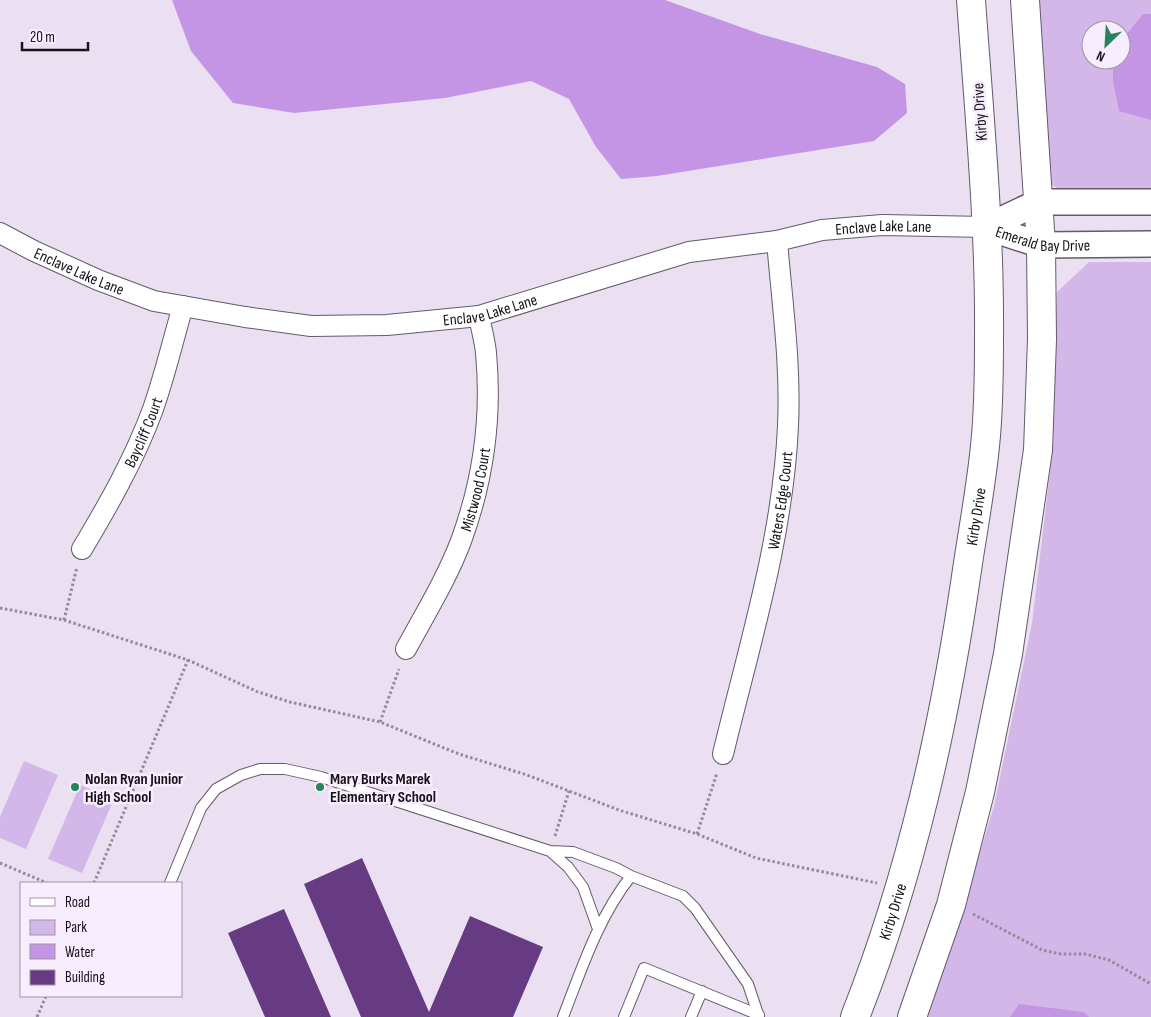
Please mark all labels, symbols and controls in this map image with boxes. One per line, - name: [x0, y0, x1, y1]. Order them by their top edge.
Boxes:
- scale bar: [22, 20, 89, 52]
- north arrow: [1081, 20, 1131, 70]
- text: 20 m: [30, 28, 55, 47]
- text: N: [1094, 47, 1108, 66]
- street label: Kirby Drive: [969, 82, 992, 142]
- street label: Enclave Lake Lane: [835, 217, 932, 240]
- street label: Emerald Bay Drive: [993, 223, 1090, 256]
- street label: Enclave Lake Lane: [31, 244, 126, 300]
- street label: Enclave Lake Lane: [442, 291, 540, 330]
- street label: Baycliff Court: [121, 395, 167, 471]
- street label: Mistwood Court: [457, 446, 495, 534]
- street label: Waters Edge Court: [764, 451, 797, 552]
- street label: Kirby Drive: [963, 487, 991, 547]
- place label: Nolan Ryan Junior High School: [85, 770, 183, 807]
- place label: Mary Burks Marek Elementary School: [330, 770, 436, 807]
- marker: Nolan Ryan Junior High School: [69, 781, 81, 793]
- marker: Mary Burks Marek Elementary School: [314, 781, 326, 793]
- street label: Kirby Drive: [876, 881, 911, 942]
- legend: [20, 882, 182, 997]
- text: Road: [65, 893, 90, 912]
- text: Park: [65, 918, 87, 937]
- text: Water: [65, 943, 96, 962]
- text: Building: [65, 968, 105, 987]

